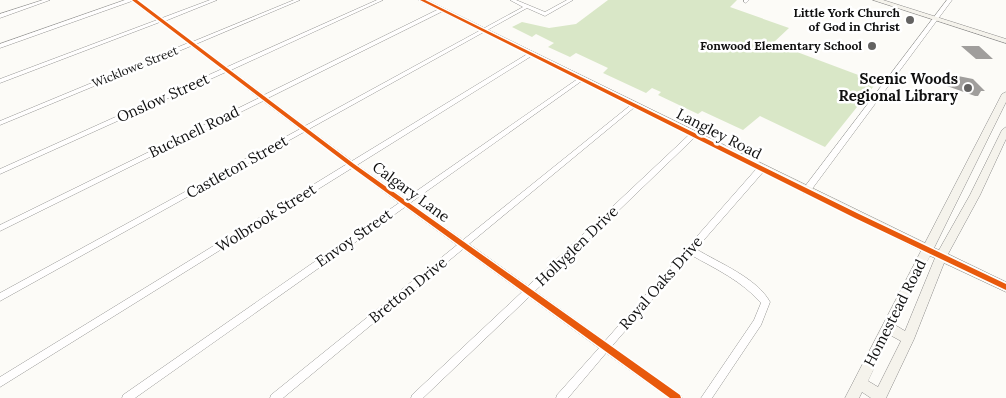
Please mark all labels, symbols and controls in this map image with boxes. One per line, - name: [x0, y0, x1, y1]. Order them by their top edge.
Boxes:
- place label: Little York Church of God in Christ: [793, 5, 901, 34]
- marker: Little York Church of God in Christ: [904, 14, 916, 26]
- place label: Fonwood Elementary School: [700, 38, 862, 53]
- marker: Fonwood Elementary School: [866, 40, 878, 52]
- street label: Wicklowe Street: [90, 42, 180, 91]
- street label: Onslow Street: [114, 69, 212, 126]
- place label: Scenic Woods Regional Library: [839, 69, 959, 105]
- marker: Scenic Woods Regional Library: [962, 82, 974, 94]
- street label: Bucknell Road: [145, 101, 242, 162]
- street label: Langley Road: [673, 104, 765, 163]
- street label: Castleton Street: [183, 131, 291, 202]
- street label: Calgary Lane: [369, 157, 454, 226]
- street label: Wolbrook Street: [212, 179, 319, 256]
- street label: Hollyglen Drive: [531, 202, 622, 290]
- street label: Envoy Street: [312, 204, 396, 271]
- street label: Royal Oaks Drive: [615, 232, 706, 333]
- street label: Bretton Drive: [365, 252, 450, 327]
- street label: Homestead Road: [859, 256, 930, 370]

